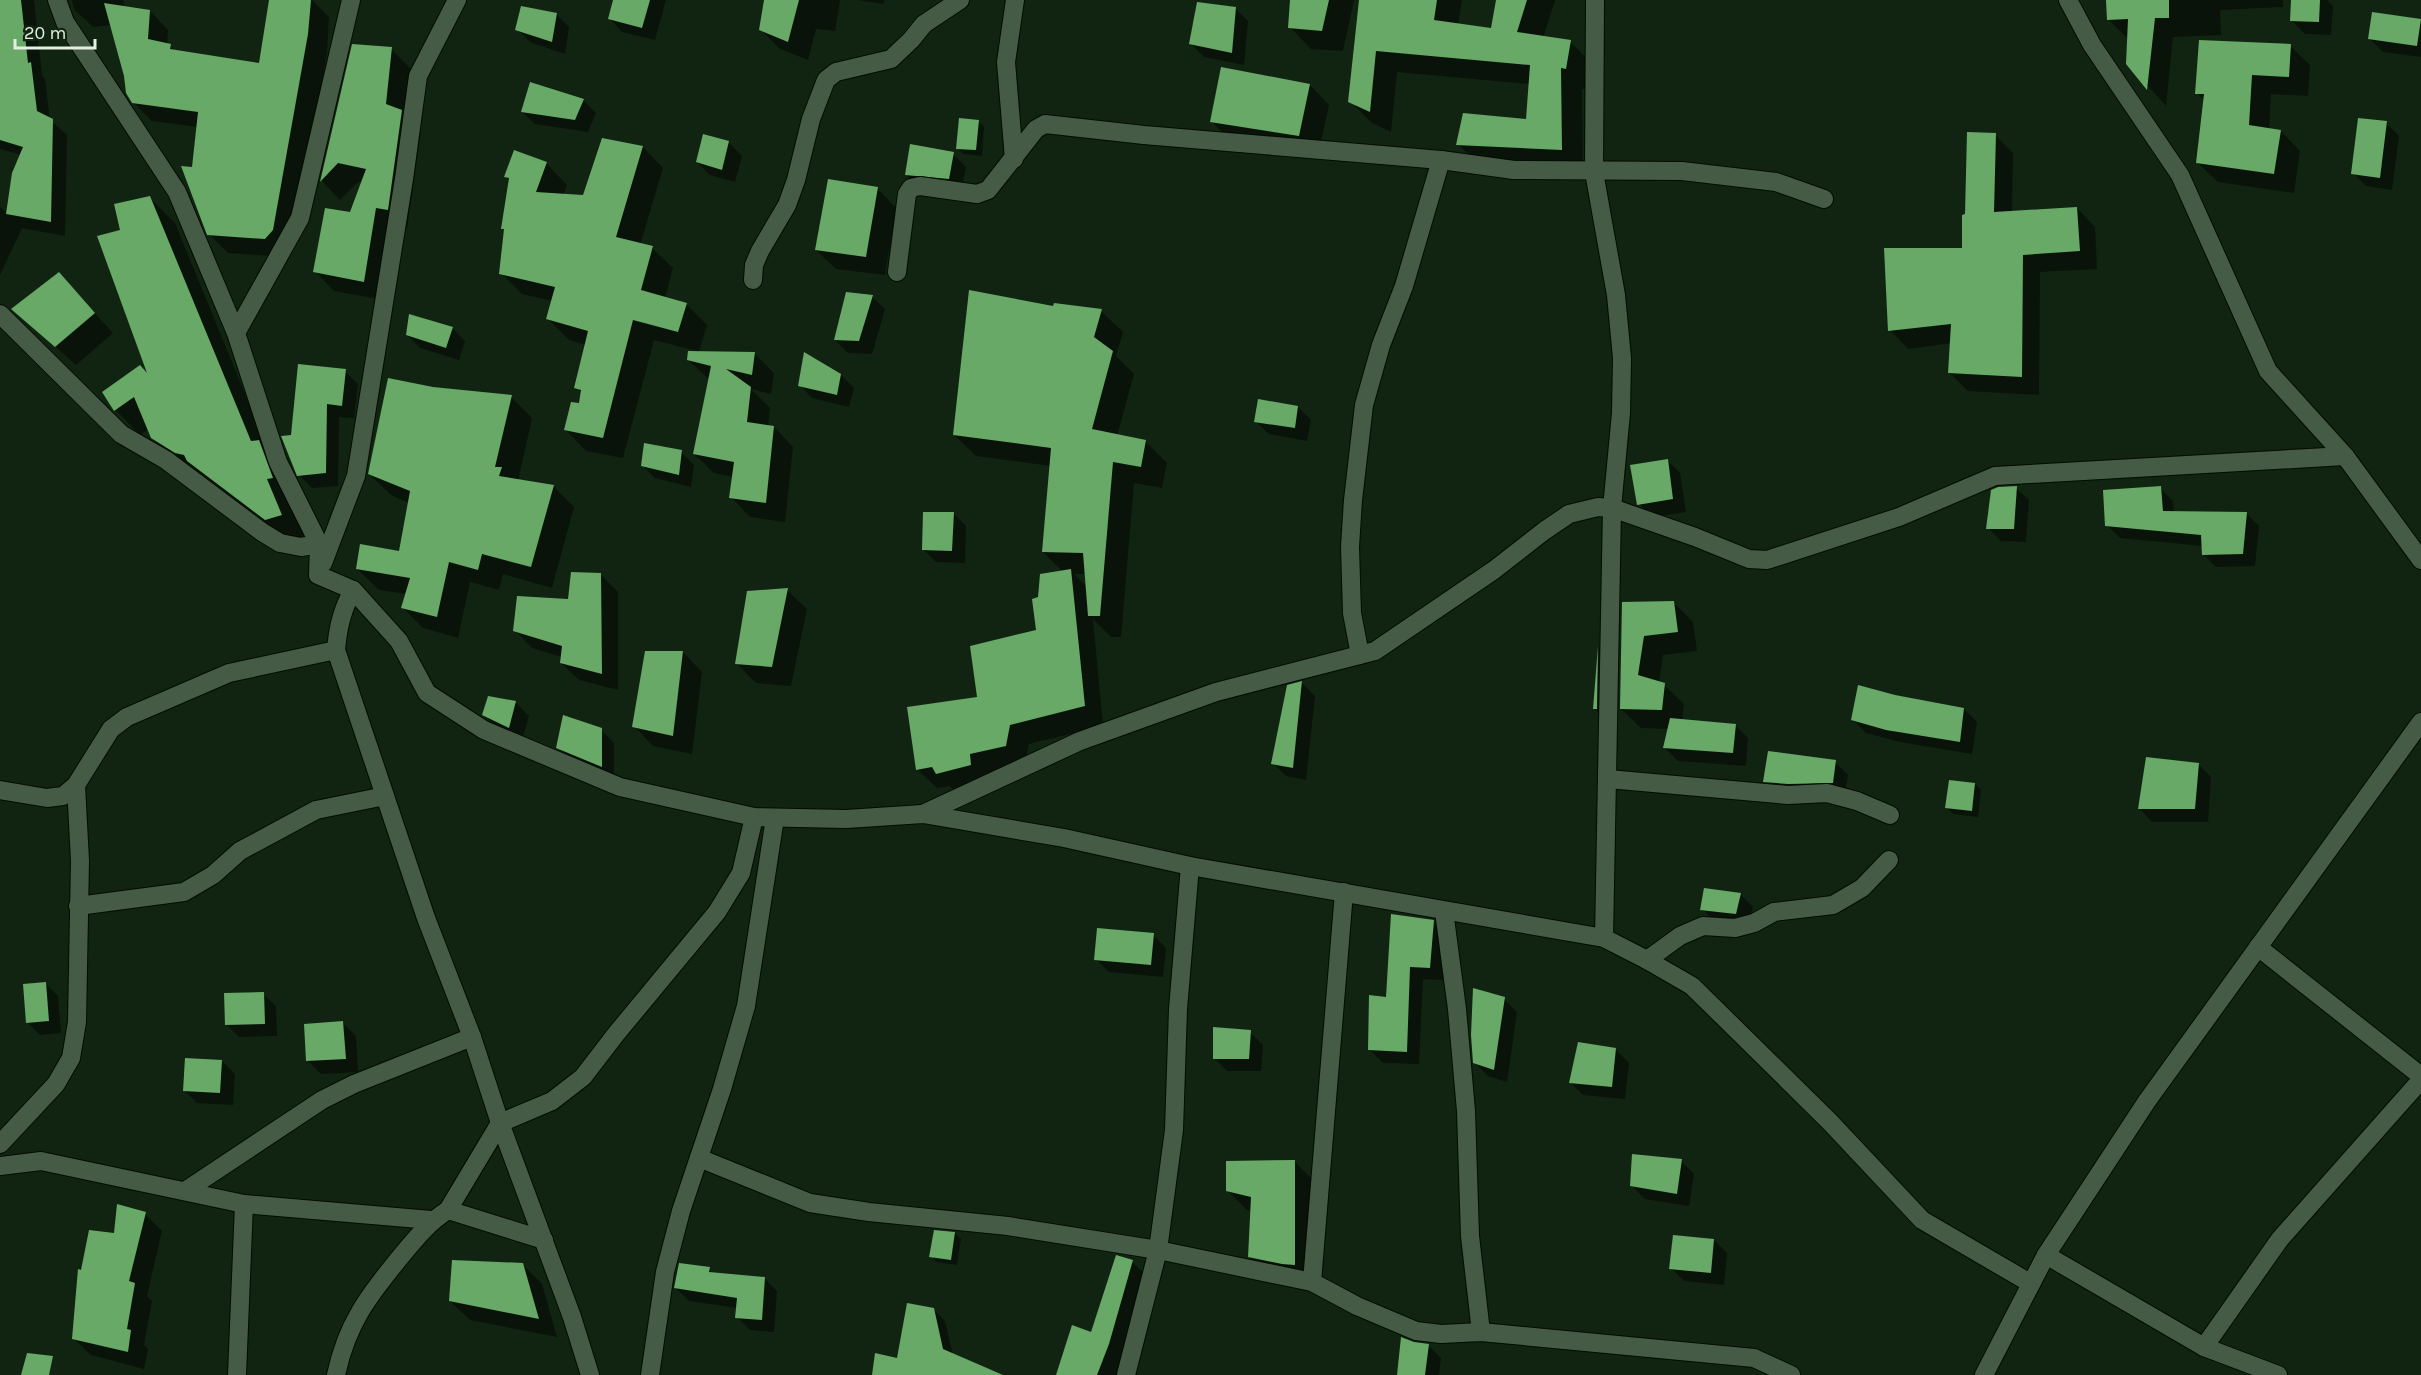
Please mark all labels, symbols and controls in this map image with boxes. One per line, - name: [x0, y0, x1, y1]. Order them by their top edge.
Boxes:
- scale bar: [15, 12, 94, 50]
- text: 20 m: [24, 22, 66, 44]

